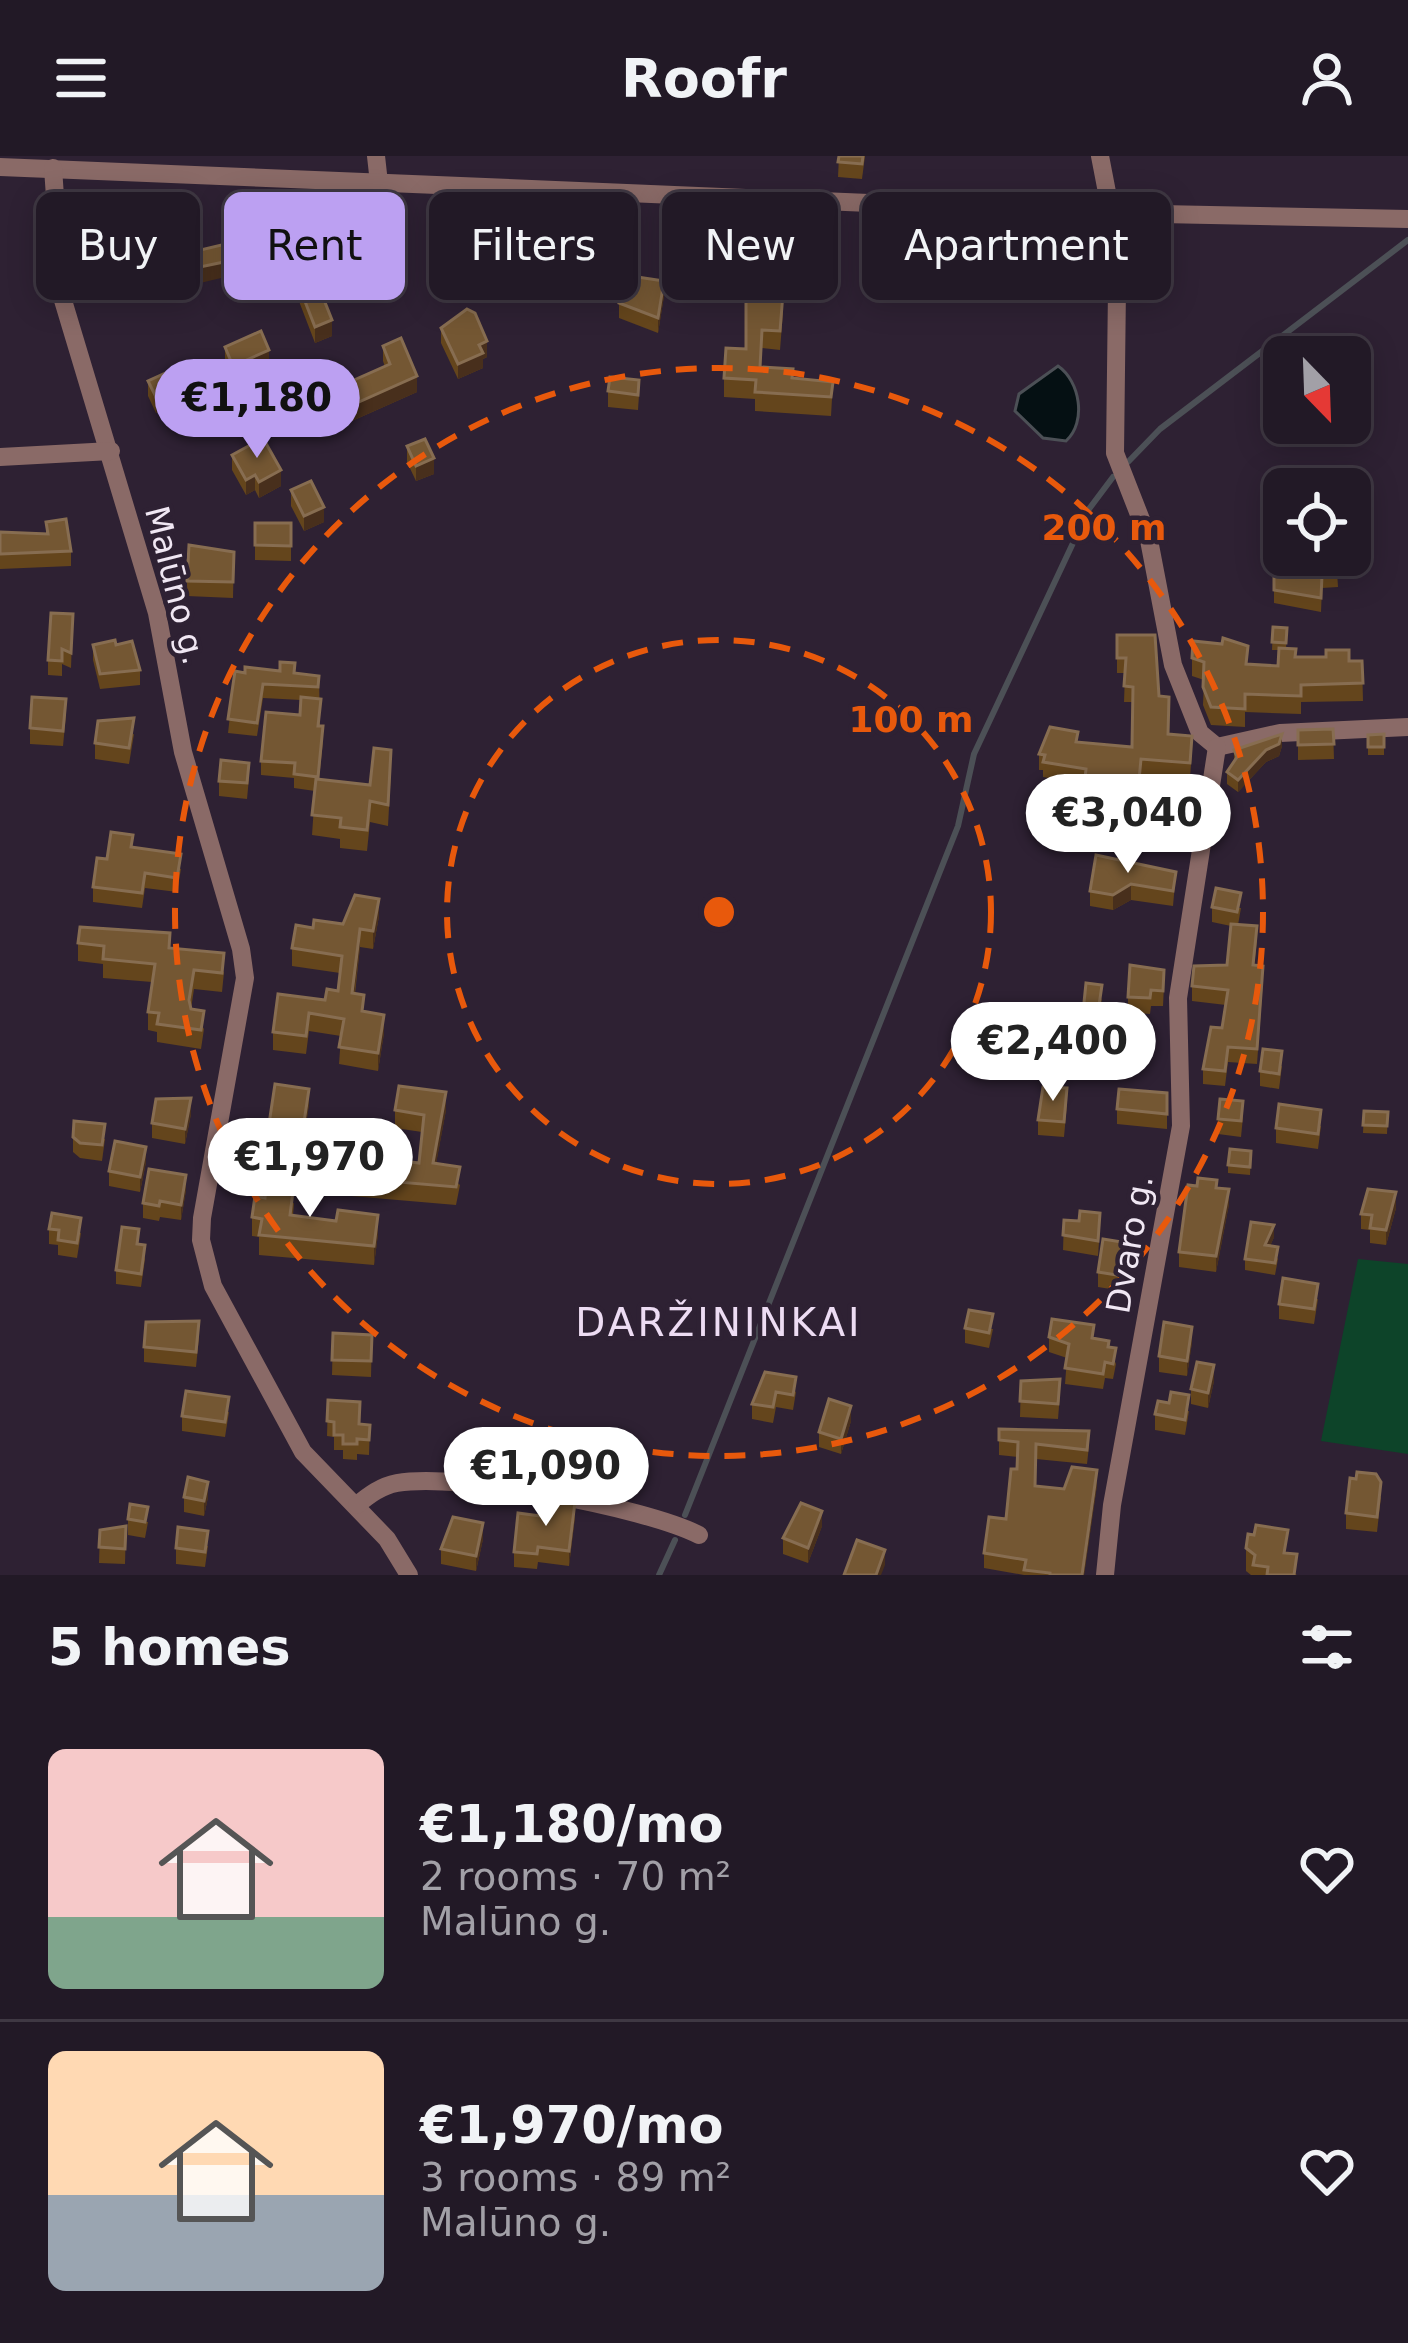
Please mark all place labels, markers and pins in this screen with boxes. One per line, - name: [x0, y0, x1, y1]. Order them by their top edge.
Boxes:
- pin: €1,180: [159, 359, 355, 461]
- pin: €3,040: [1030, 774, 1226, 876]
- centre of rings: [698, 891, 740, 933]
- pin: €2,400: [955, 1002, 1151, 1104]
- pin: €1,970: [212, 1118, 408, 1220]
- pin: €1,090: [448, 1427, 644, 1529]

